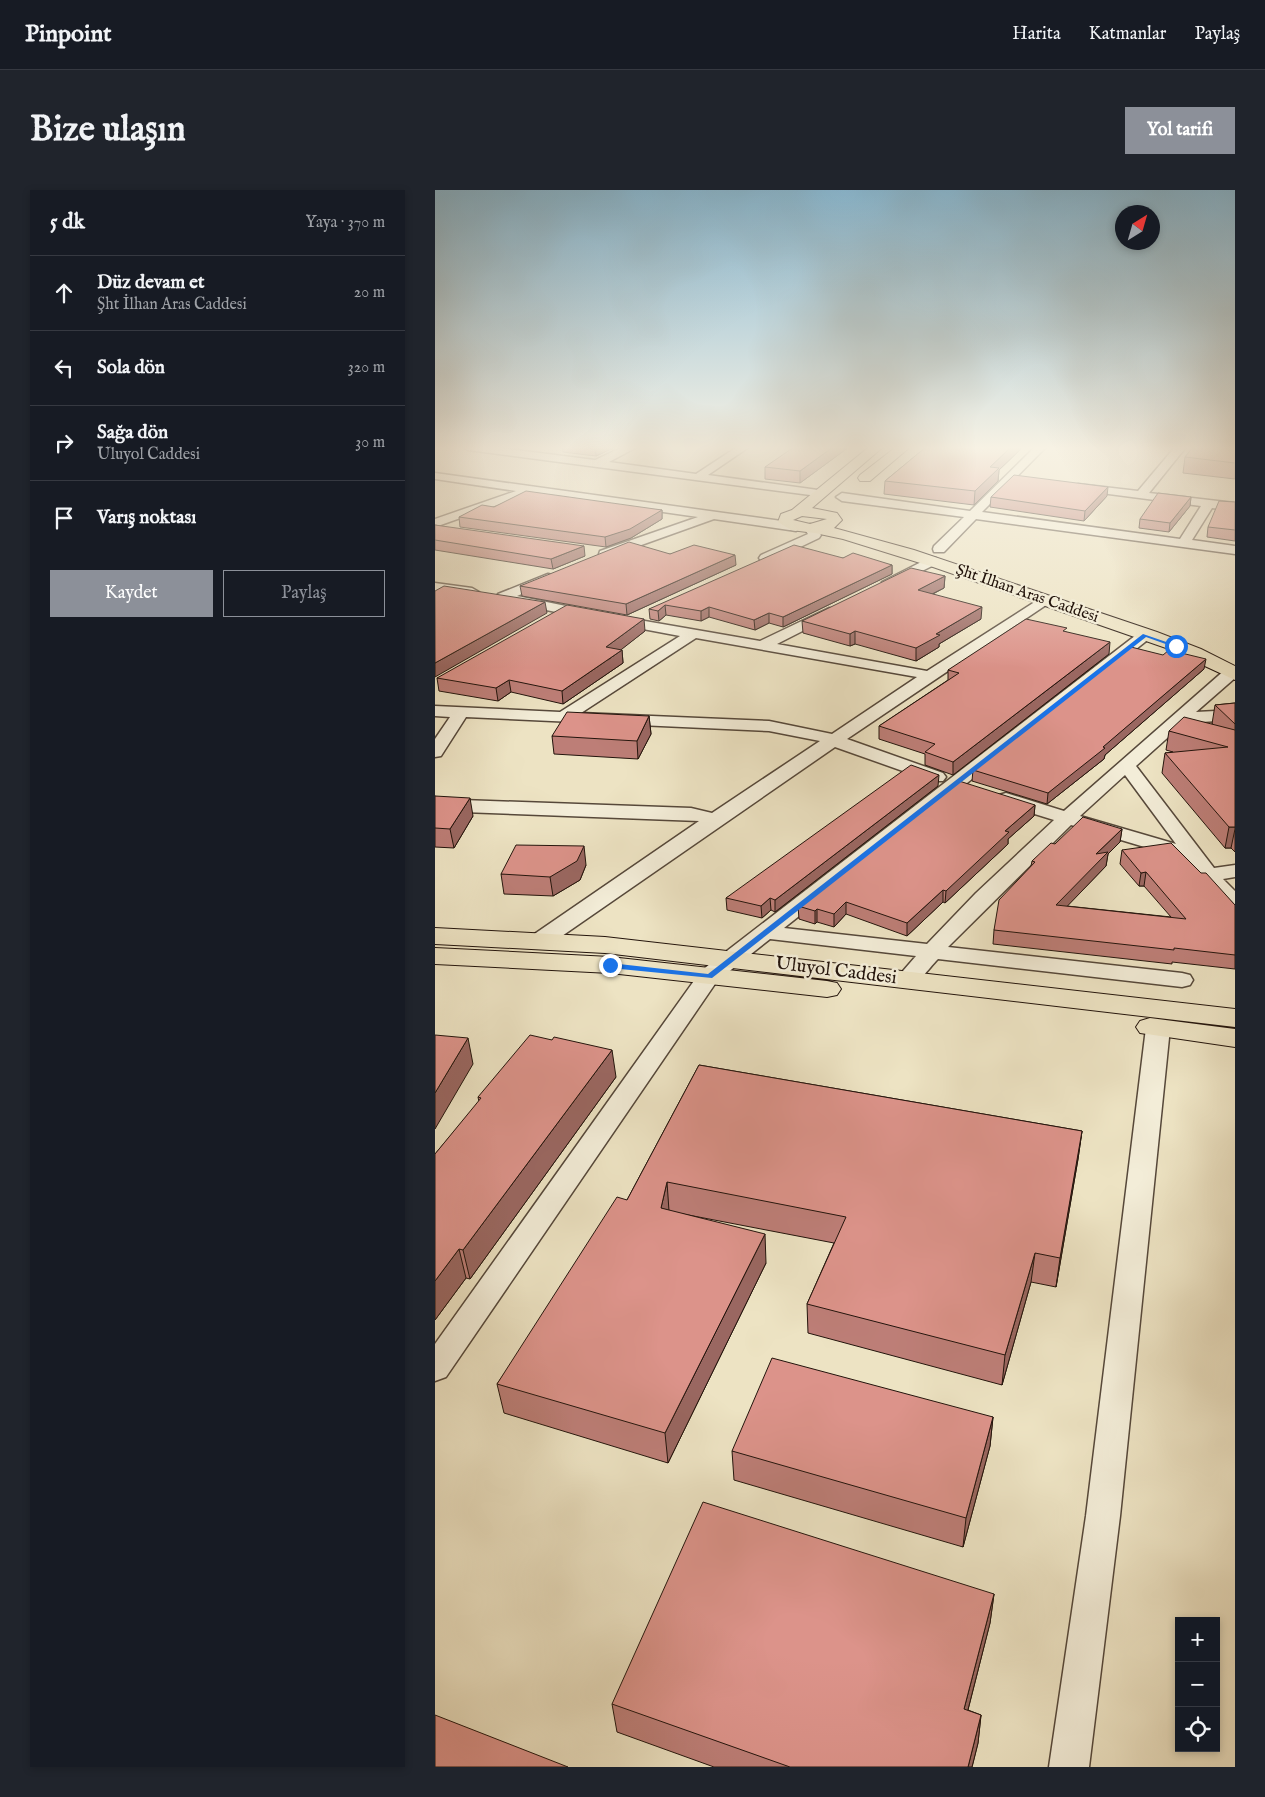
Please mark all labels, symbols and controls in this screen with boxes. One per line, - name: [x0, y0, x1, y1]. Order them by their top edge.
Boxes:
- text: Pinpoint: [25, 19, 111, 50]
- text: Harita: [1012, 23, 1061, 46]
- text: Katmanlar: [1089, 23, 1166, 46]
- text: Paylaş: [1194, 23, 1240, 46]
- button: Yol tarifi: [1125, 107, 1235, 154]
- text: Bize ulaşın: [30, 108, 186, 153]
- north arrow: [1115, 205, 1160, 250]
- text: 5 dk: [50, 209, 85, 236]
- text: Yaya · 370 m: [305, 213, 385, 233]
- text: Düz devam et: [97, 271, 205, 295]
- icon: ahead: [50, 279, 78, 307]
- text: 20 m: [354, 283, 385, 303]
- text: Şht İlhan Aras Caddesi: [97, 295, 247, 315]
- icon: left: [50, 354, 78, 382]
- text: Sola dön: [97, 356, 165, 380]
- text: 320 m: [348, 358, 385, 378]
- text: Sağa dön: [97, 421, 168, 445]
- icon: right: [50, 429, 78, 457]
- text: 30 m: [355, 433, 385, 453]
- text: Uluyol Caddesi: [97, 445, 200, 465]
- icon: arrive: [50, 504, 78, 532]
- text: Varış noktası: [97, 506, 196, 530]
- street label: Şht İlhan Aras Caddesi: [953, 558, 1102, 628]
- button: Kaydet: [50, 570, 213, 617]
- button: Paylaş: [223, 570, 385, 617]
- route start: [1165, 635, 1188, 658]
- street label: Uluyol Caddesi: [774, 952, 898, 990]
- route end: [599, 954, 622, 977]
- map controls: [1175, 1617, 1220, 1752]
- button: +: [1175, 1617, 1220, 1662]
- button: −: [1175, 1662, 1220, 1707]
- button: locate: [1175, 1707, 1220, 1752]

